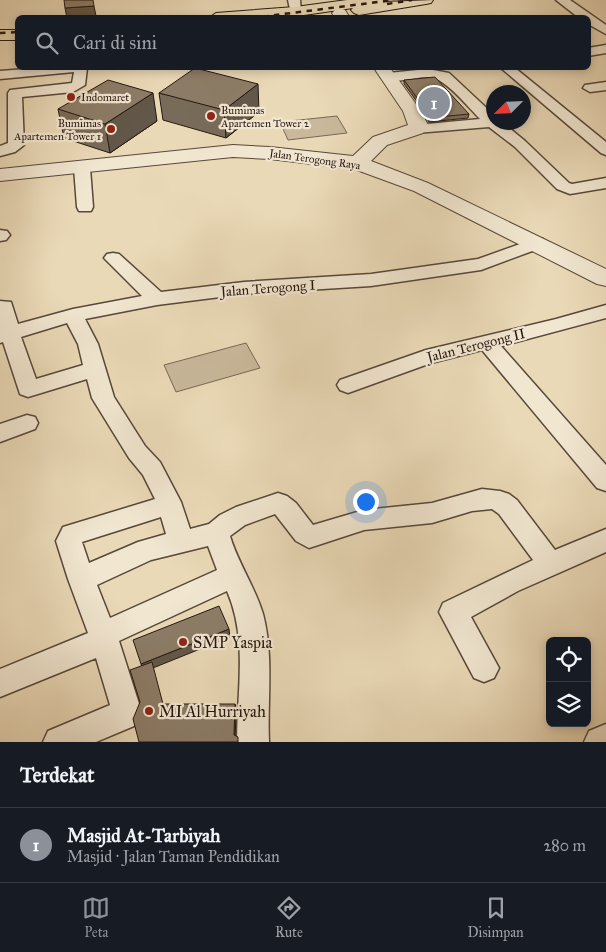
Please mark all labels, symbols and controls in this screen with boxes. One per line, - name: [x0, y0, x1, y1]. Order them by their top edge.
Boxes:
- search box: [15, 15, 591, 70]
- icon: search: [33, 29, 61, 57]
- text: Cari di sini: [73, 31, 157, 54]
- pin: 1: [418, 84, 450, 122]
- north arrow: [486, 85, 531, 130]
- marker: Indomaret: [65, 91, 77, 103]
- place label: Indomaret: [81, 91, 129, 104]
- place label: Bumimas Apartemen Tower 2: [220, 104, 310, 130]
- marker: Bumimas Apartemen Tower 2: [205, 110, 217, 122]
- place label: Bumimas Apartemen Tower 1: [13, 117, 101, 143]
- marker: Bumimas Apartemen Tower 1: [105, 123, 117, 135]
- street label: Jalan Terogong Raya: [267, 147, 362, 173]
- street label: Jalan Terogong I: [218, 277, 316, 301]
- street label: Jalan Terogong II: [423, 325, 527, 367]
- your location: [353, 489, 379, 515]
- place label: SMP Yaspia: [193, 633, 272, 652]
- marker: SMP Yaspia: [177, 636, 189, 648]
- map controls: [546, 637, 591, 727]
- button: locate: [546, 637, 591, 682]
- button: layers: [546, 682, 591, 727]
- place label: MI Al Hurriyah: [159, 702, 266, 721]
- marker: MI Al Hurriyah: [143, 705, 155, 717]
- text: Terdekat: [20, 762, 94, 788]
- text: Masjid At-Tarbiyah: [67, 824, 221, 847]
- text: 1: [33, 836, 39, 855]
- text: 280 m: [543, 836, 586, 855]
- text: Masjid · Jalan Taman Pendidikan: [67, 847, 280, 866]
- tab: Peta: [82, 894, 110, 941]
- tab: Rute: [275, 894, 303, 941]
- tab: Disimpan: [468, 894, 524, 941]

